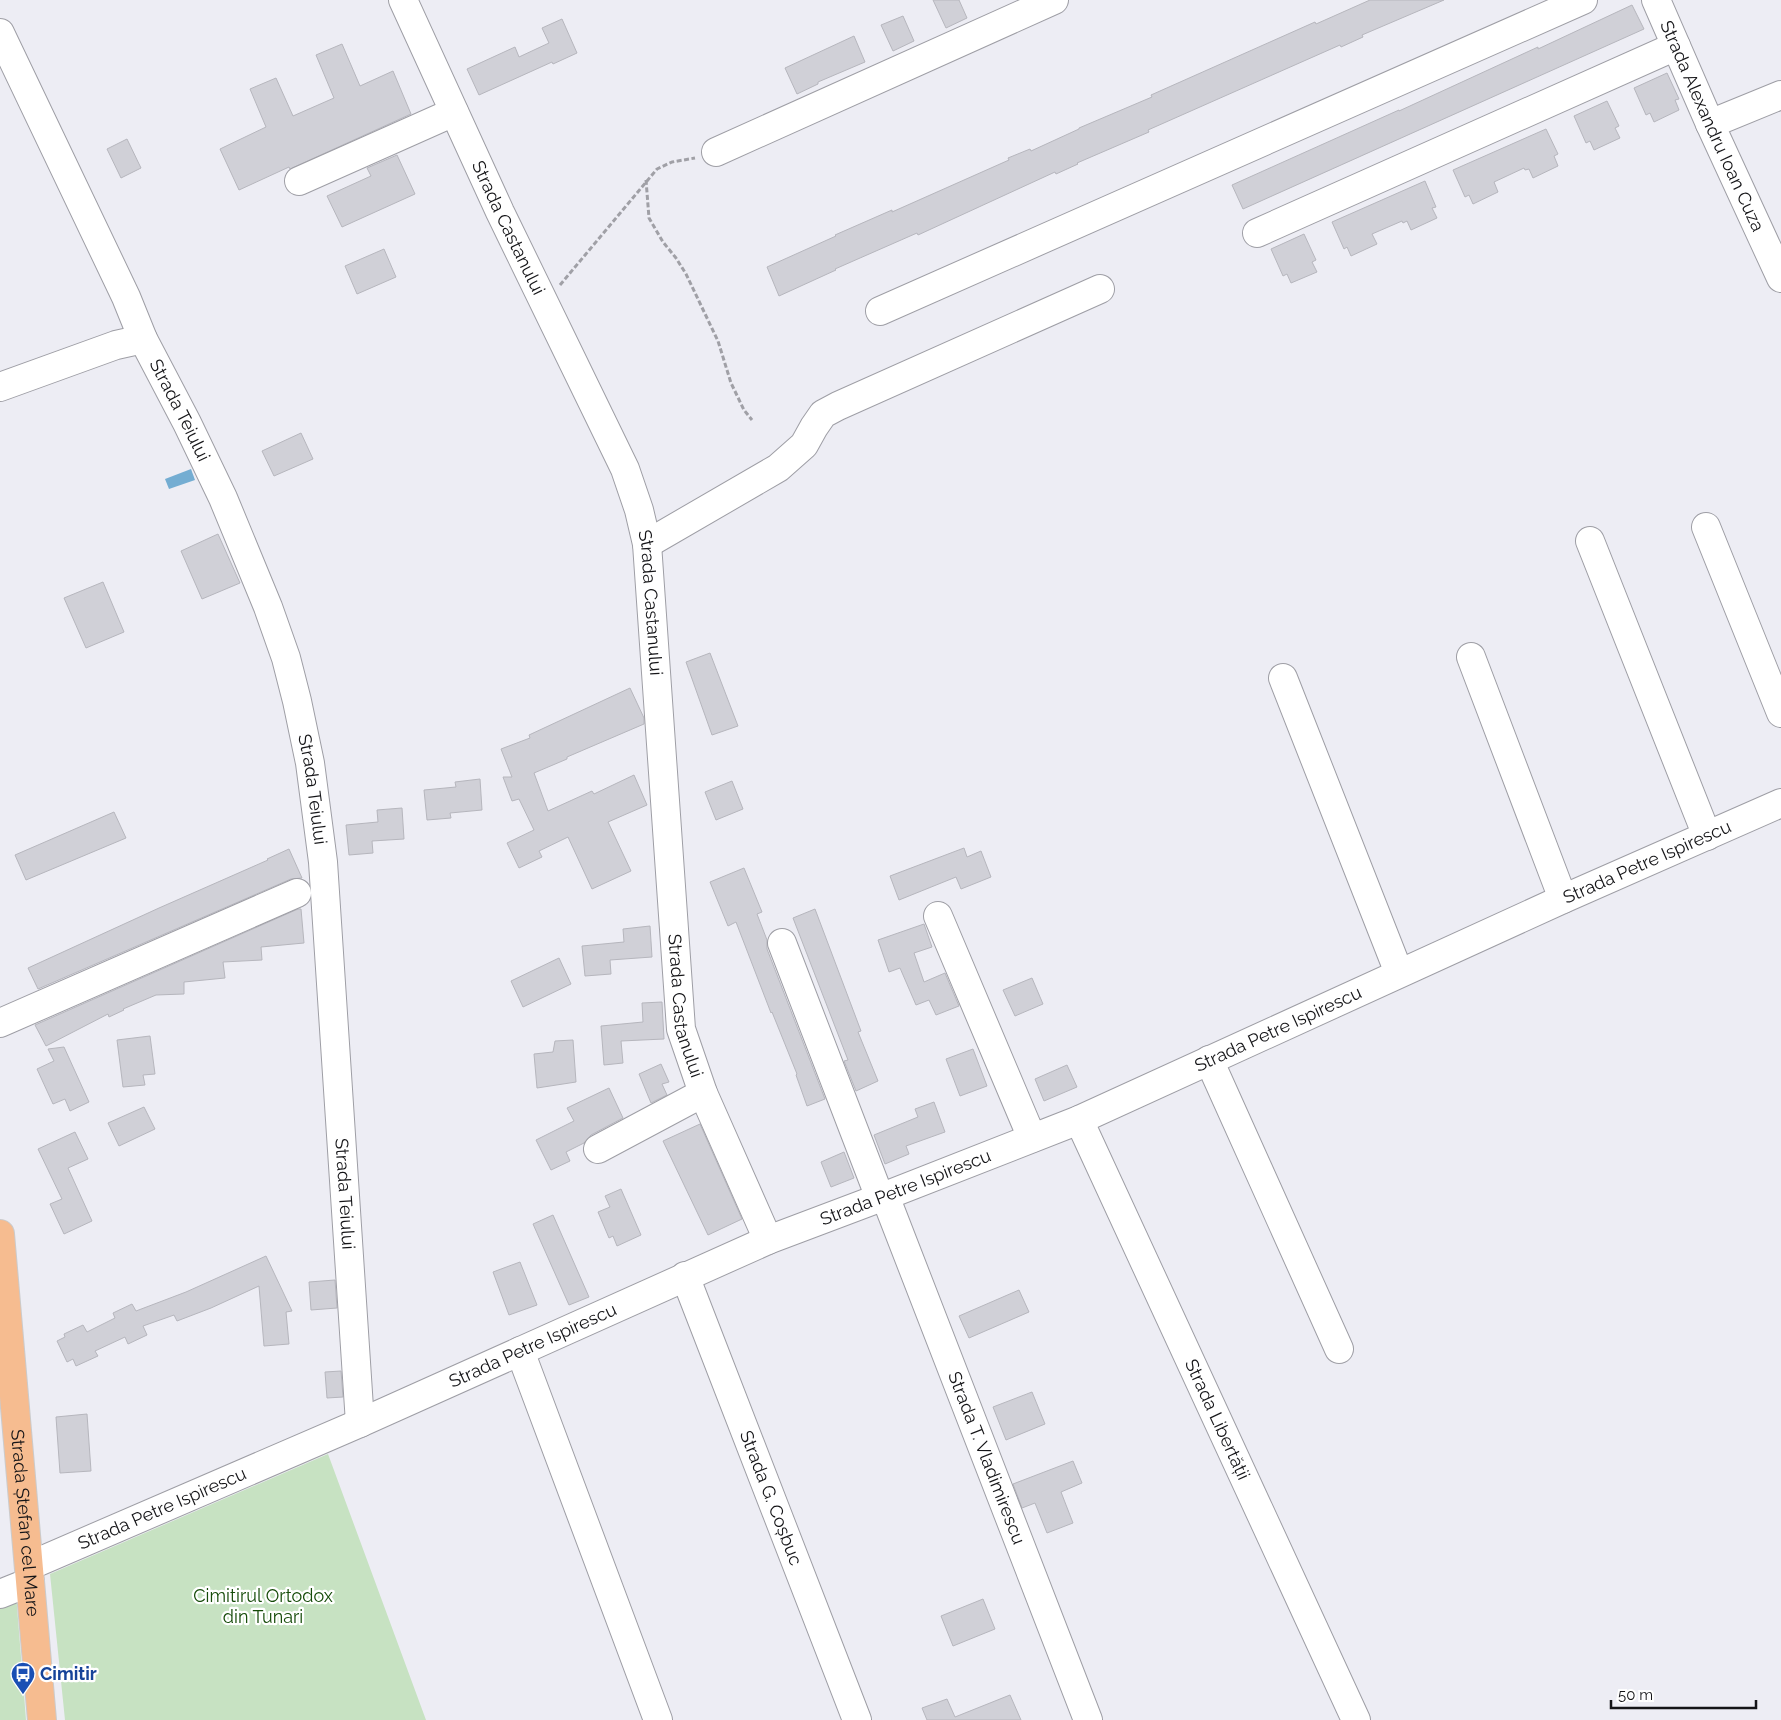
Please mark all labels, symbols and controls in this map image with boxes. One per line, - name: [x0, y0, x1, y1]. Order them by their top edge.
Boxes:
- street label: Strada Alexandru Ioan Cuza: [1656, 17, 1769, 235]
- street label: Strada Castanului: [468, 157, 550, 298]
- street label: Strada Teiului: [145, 355, 215, 464]
- street label: Strada Castanului: [634, 528, 667, 676]
- street label: Strada Teiului: [294, 732, 332, 846]
- street label: Strada Petre Ispirescu: [1560, 815, 1734, 908]
- street label: Strada Castanului: [664, 933, 708, 1080]
- street label: Strada Petre Ispirescu: [1191, 981, 1365, 1076]
- street label: Strada Teiului: [331, 1137, 360, 1250]
- street label: Strada Petre Ispirescu: [817, 1145, 994, 1229]
- street label: Strada Petre Ispirescu: [446, 1298, 620, 1392]
- street label: Strada Libertății: [1181, 1356, 1255, 1483]
- street label: Strada T. Vladimirescu: [944, 1368, 1030, 1547]
- street label: Strada G. Coșbuc: [736, 1427, 807, 1568]
- street label: Strada Ștefan cel Mare: [7, 1428, 44, 1618]
- street label: Strada Petre Ispirescu: [75, 1462, 249, 1554]
- park label: Cimitirul Ortodox din Tunari: [193, 1585, 333, 1627]
- bus stop icon: Cimitir: [10, 1661, 36, 1695]
- place label: Cimitir: [40, 1663, 97, 1684]
- scale bar: [1611, 1678, 1756, 1710]
- text: 50 m: [1618, 1686, 1653, 1704]

